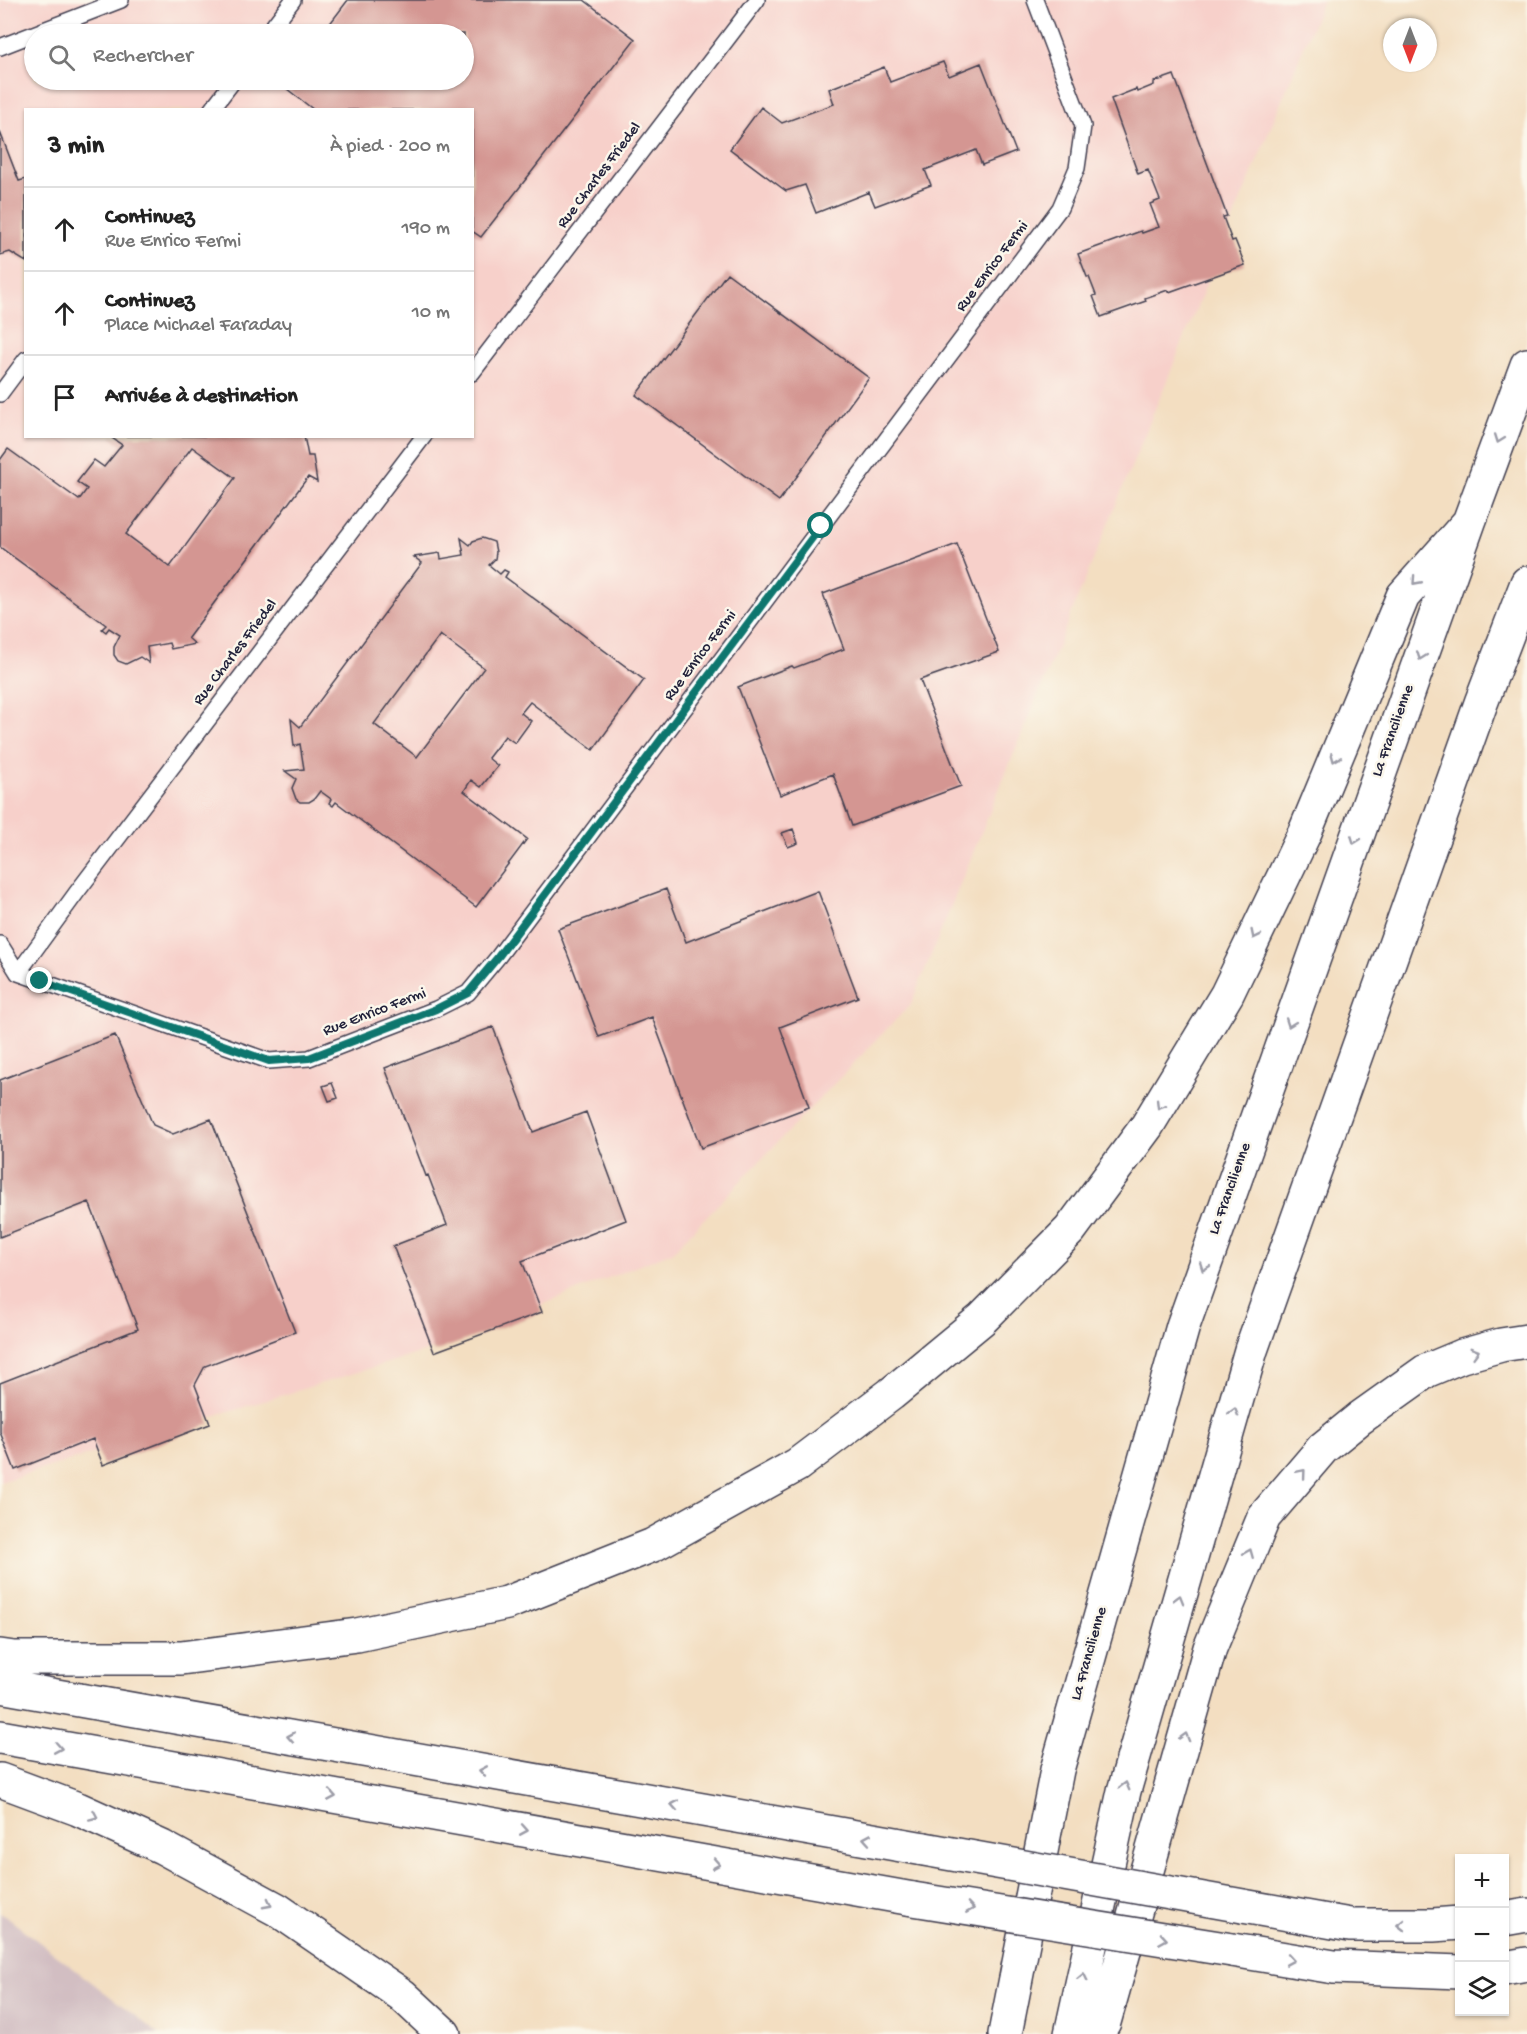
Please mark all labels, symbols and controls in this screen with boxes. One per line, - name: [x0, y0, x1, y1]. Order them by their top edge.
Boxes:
- north arrow: [1383, 18, 1437, 72]
- search box: [24, 24, 474, 90]
- icon: search: [45, 41, 78, 74]
- text: Rechercher: [93, 44, 193, 70]
- street label: Rue Charles Friedel: [554, 119, 646, 233]
- text: 3 min: [48, 132, 104, 163]
- text: À pied · 200 m: [330, 136, 450, 159]
- text: Continuez: [105, 205, 194, 231]
- icon: ahead: [48, 213, 81, 246]
- text: 190 m: [402, 218, 450, 241]
- street label: Rue Enrico Fermi: [953, 218, 1033, 316]
- text: Rue Enrico Fermi: [105, 231, 241, 254]
- text: Continuez: [105, 289, 194, 315]
- icon: ahead: [48, 297, 81, 330]
- text: 10 m: [412, 302, 450, 325]
- text: Place Michael Faraday: [105, 315, 292, 338]
- icon: arrive: [48, 381, 81, 414]
- text: Arrivée à destination: [105, 384, 298, 410]
- one-way arrow: [1494, 433, 1507, 444]
- route start: [807, 512, 833, 538]
- one-way arrow: [1412, 574, 1423, 585]
- street label: Rue Charles Friedel: [190, 596, 282, 710]
- street label: Rue Enrico Fermi: [661, 607, 741, 705]
- one-way arrow: [1415, 650, 1428, 661]
- street label: La Francilienne: [1369, 682, 1420, 780]
- one-way arrow: [1331, 752, 1343, 763]
- one-way arrow: [1350, 834, 1363, 845]
- one-way arrow: [1251, 929, 1263, 940]
- route end: [26, 967, 52, 993]
- street label: Rue Enrico Fermi: [321, 985, 429, 1041]
- one-way arrow: [1285, 1018, 1298, 1028]
- one-way arrow: [1156, 1099, 1167, 1109]
- street label: La Francilienne: [1206, 1140, 1257, 1238]
- one-way arrow: [1198, 1261, 1211, 1271]
- one-way arrow: [1470, 1347, 1480, 1359]
- one-way arrow: [1227, 1407, 1239, 1418]
- one-way arrow: [1295, 1469, 1306, 1480]
- one-way arrow: [1242, 1549, 1254, 1560]
- one-way arrow: [1172, 1594, 1184, 1605]
- street label: La Francilienne: [1068, 1604, 1113, 1703]
- one-way arrow: [286, 1731, 296, 1744]
- one-way arrow: [1178, 1732, 1190, 1743]
- one-way arrow: [52, 1741, 62, 1754]
- one-way arrow: [478, 1765, 488, 1778]
- one-way arrow: [1118, 1782, 1131, 1792]
- one-way arrow: [327, 1789, 337, 1802]
- one-way arrow: [670, 1799, 680, 1812]
- one-way arrow: [87, 1809, 98, 1821]
- one-way arrow: [519, 1823, 529, 1836]
- one-way arrow: [862, 1833, 872, 1846]
- map controls: [1455, 1854, 1509, 2016]
- button: +: [1455, 1854, 1509, 1908]
- one-way arrow: [711, 1857, 721, 1870]
- one-way arrow: [261, 1897, 272, 1908]
- one-way arrow: [965, 1901, 975, 1914]
- button: −: [1455, 1908, 1509, 1962]
- one-way arrow: [1397, 1919, 1406, 1931]
- one-way arrow: [1158, 1932, 1168, 1944]
- one-way arrow: [1285, 1953, 1295, 1965]
- button: layers: [1455, 1962, 1509, 2016]
- one-way arrow: [1076, 1972, 1089, 1982]

